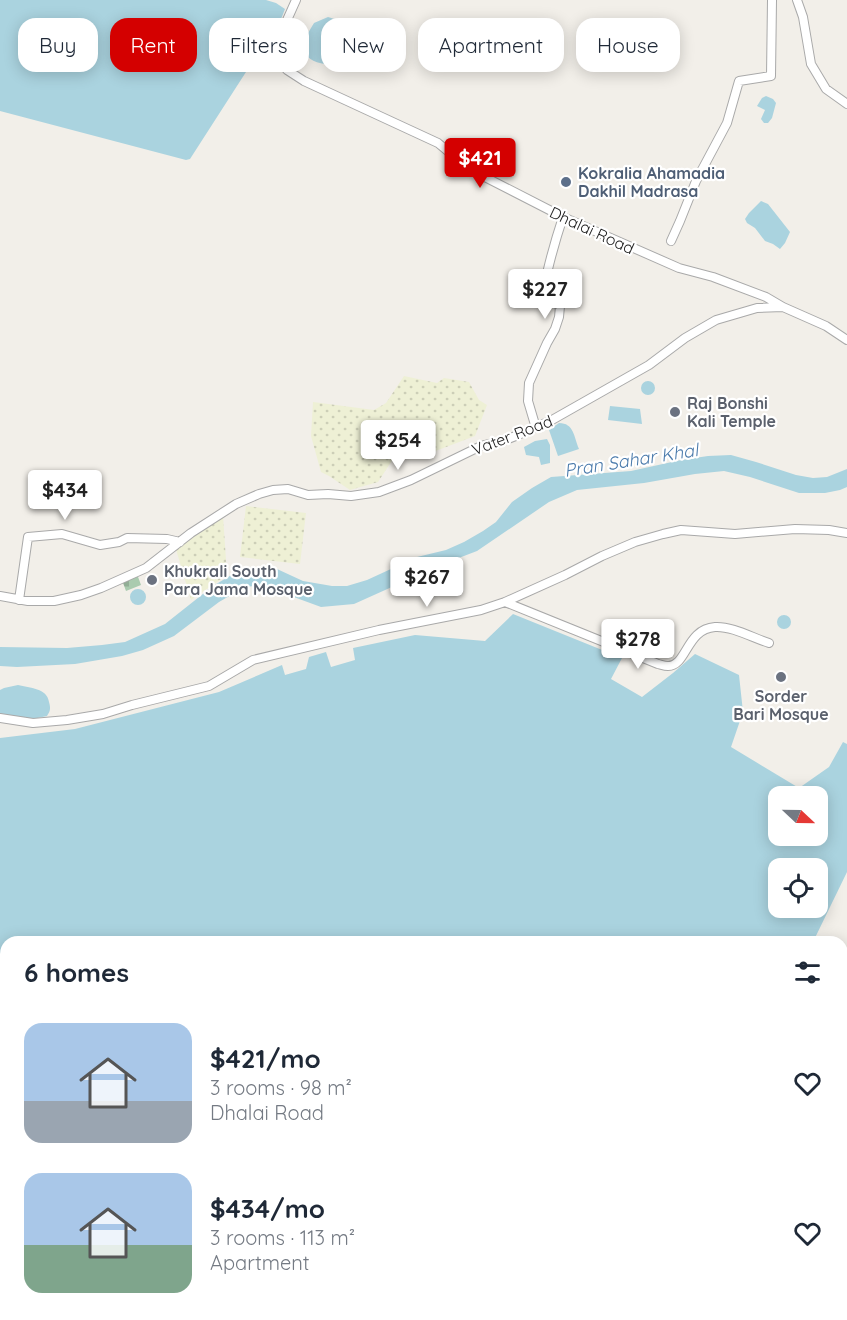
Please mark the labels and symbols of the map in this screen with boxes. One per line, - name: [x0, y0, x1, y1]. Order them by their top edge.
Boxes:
- pin: $421: [444, 138, 516, 189]
- place label: Kokralia Ahamadia Dakhil Madrasa: [578, 163, 725, 201]
- marker: Kokralia Ahamadia Dakhil Madrasa: [559, 175, 573, 189]
- street label: Dhalai Road: [546, 202, 638, 258]
- pin: $227: [509, 269, 581, 320]
- place label: Raj Bonshi Kali Temple: [687, 393, 776, 431]
- marker: Raj Bonshi Kali Temple: [668, 405, 682, 419]
- street label: Vater Road: [469, 410, 555, 460]
- pin: $254: [362, 420, 434, 471]
- water label: Pran Sahar Khal: [562, 438, 701, 482]
- pin: $434: [29, 470, 101, 521]
- pin: $267: [391, 557, 463, 608]
- place label: Khukrali South Para Jama Mosque: [164, 561, 313, 599]
- marker: Khukrali South Para Jama Mosque: [145, 573, 159, 587]
- pin: $278: [602, 619, 674, 670]
- marker: Sorder Bari Mosque: [774, 670, 788, 684]
- place label: Sorder Bari Mosque: [733, 686, 829, 724]
- north arrow: [768, 786, 828, 846]

